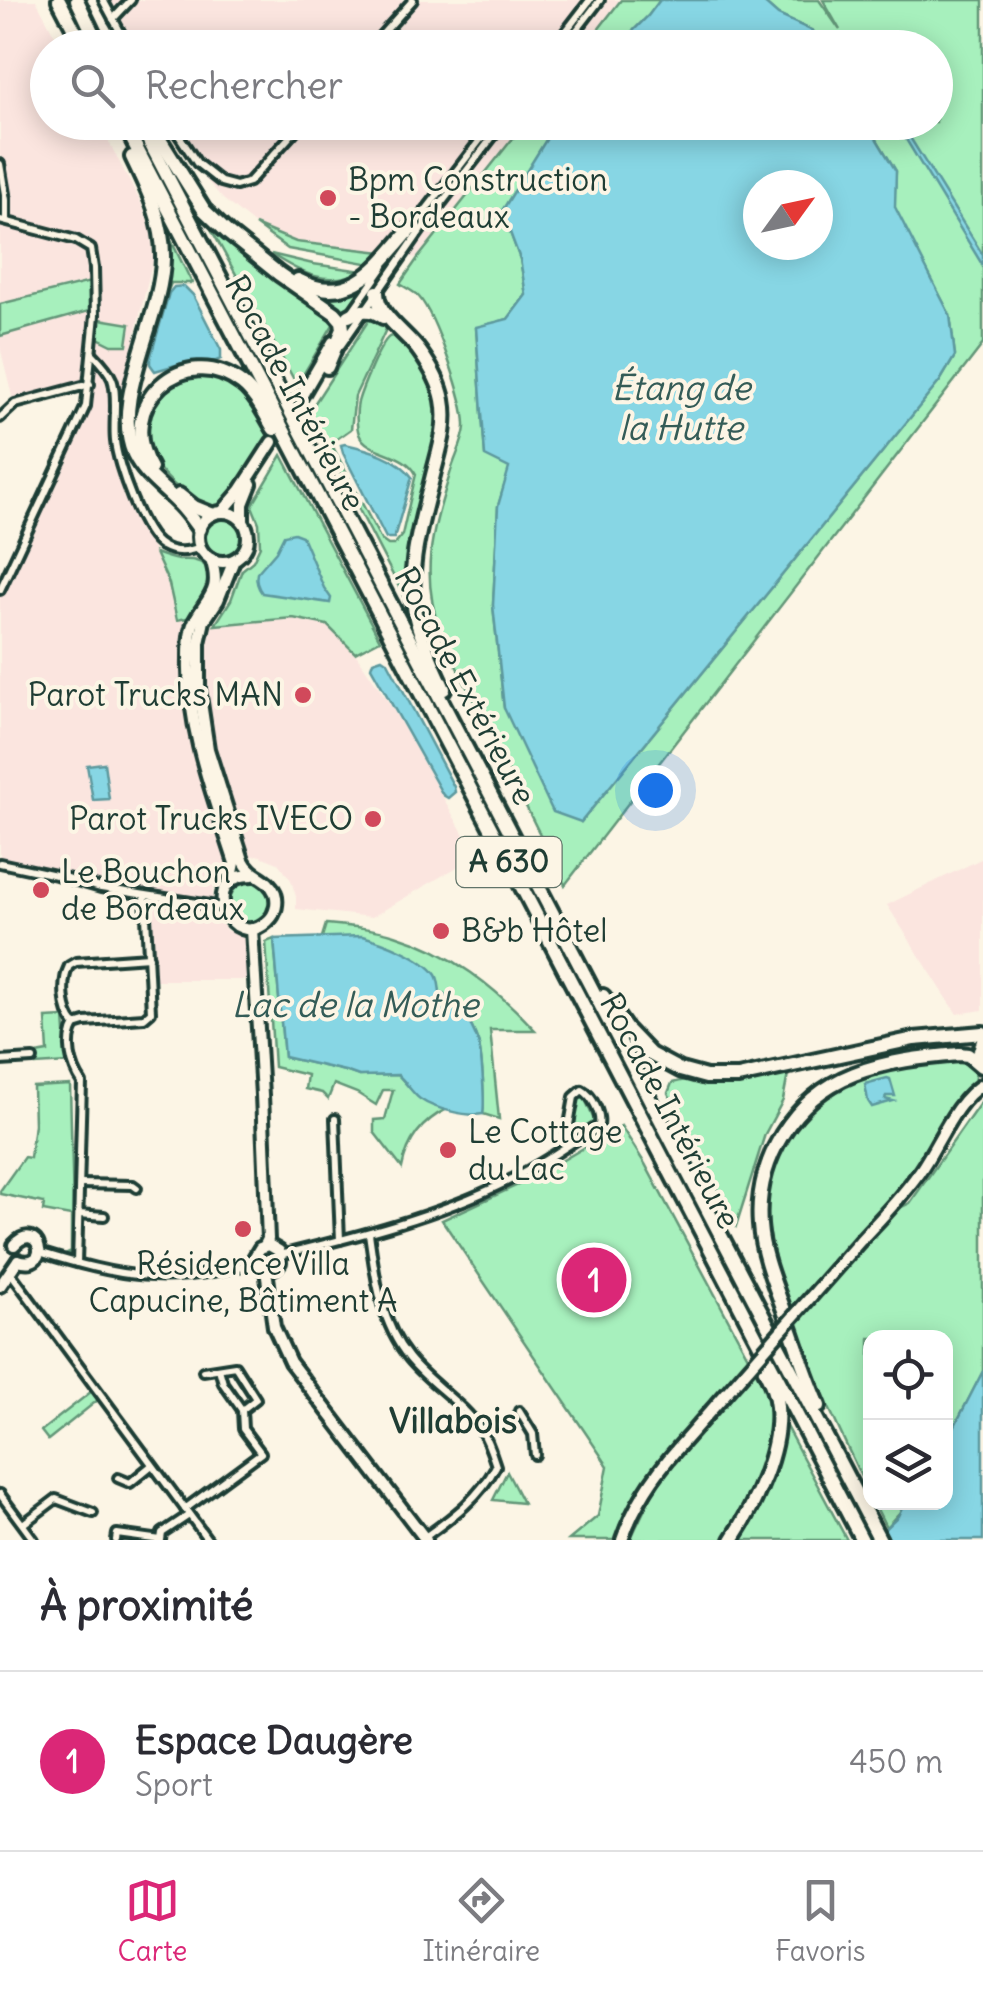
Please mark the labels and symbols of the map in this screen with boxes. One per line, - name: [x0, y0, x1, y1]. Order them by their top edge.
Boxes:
- place label: Bpm Construction - Bordeaux: [348, 159, 608, 237]
- north arrow: [743, 170, 833, 260]
- marker: Bpm Construction - Bordeaux: [317, 187, 339, 209]
- street label: Rocade Intérieure: [216, 268, 375, 518]
- water label: Étang de la Hutte: [611, 365, 753, 449]
- street label: Rocade Extérieure: [386, 560, 545, 812]
- place label: Parot Trucks MAN: [28, 674, 283, 715]
- marker: Parot Trucks MAN: [292, 684, 314, 706]
- your location: [630, 765, 681, 816]
- place label: Parot Trucks IVECO: [69, 798, 353, 839]
- marker: Parot Trucks IVECO: [362, 808, 384, 830]
- road number: A 630: [456, 837, 562, 887]
- place label: Le Bouchon de Bordeaux: [61, 851, 245, 929]
- marker: Le Bouchon de Bordeaux: [30, 879, 52, 901]
- place label: B&b Hôtel: [461, 910, 607, 951]
- marker: B&b Hôtel: [430, 920, 452, 942]
- water label: Lac de la Mothe: [232, 982, 481, 1026]
- street label: Rocade Intérieure: [591, 986, 750, 1236]
- place label: Le Cottage du Lac: [468, 1111, 623, 1189]
- marker: Le Cottage du Lac: [437, 1139, 459, 1161]
- marker: Résidence Villa Capucine, Bâtiment A: [232, 1218, 254, 1240]
- pin: 1: [562, 1242, 626, 1318]
- place label: Résidence Villa Capucine, Bâtiment A: [88, 1243, 398, 1321]
- district label: Villabois: [389, 1398, 517, 1442]

